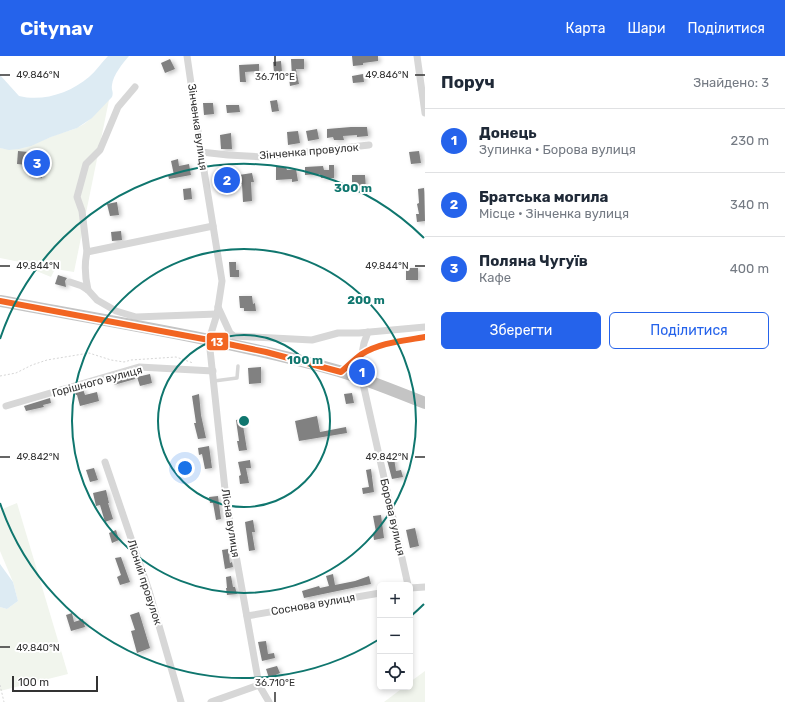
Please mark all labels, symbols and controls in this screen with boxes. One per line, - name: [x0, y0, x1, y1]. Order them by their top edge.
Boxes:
- text: Citynav: [20, 17, 93, 40]
- text: Карта: [566, 20, 605, 37]
- text: Шари: [627, 20, 665, 37]
- text: Поділитися: [687, 20, 765, 37]
- text: 49.846°N: [16, 69, 60, 81]
- text: 49.846°N: [365, 69, 409, 81]
- text: 36.710°E: [255, 71, 295, 83]
- text: Поруч: [441, 72, 495, 92]
- text: Знайдено: 3: [693, 75, 769, 90]
- street label: Зінченка вулиця: [185, 83, 210, 171]
- text: Донець: [479, 124, 537, 142]
- text: 1: [451, 133, 457, 148]
- text: 230 m: [731, 133, 769, 148]
- street label: Зінченка провулок: [259, 141, 359, 162]
- text: Зупинка · Борова вулиця: [479, 142, 636, 157]
- pin: 3: [24, 148, 50, 178]
- pin: 2: [214, 165, 240, 195]
- text: 300 m: [334, 181, 372, 195]
- text: Братська могила: [479, 188, 608, 206]
- text: 2: [450, 197, 458, 212]
- text: 340 m: [730, 197, 769, 212]
- text: Місце · Зінченка вулиця: [479, 206, 629, 221]
- text: Поляна Чугуїв: [479, 252, 588, 270]
- text: 49.844°N: [16, 260, 60, 272]
- text: 49.844°N: [365, 260, 409, 272]
- text: 3: [450, 261, 458, 276]
- text: 400 m: [730, 261, 769, 276]
- text: Кафе: [479, 270, 511, 285]
- text: 200 m: [347, 293, 385, 307]
- button: Зберегти: [441, 312, 601, 349]
- button: Поділитися: [609, 312, 769, 349]
- line badge: 13: [206, 332, 229, 351]
- text: 13: [211, 336, 223, 349]
- text: 100 m: [287, 353, 323, 367]
- pin: 1: [349, 357, 375, 387]
- street label: Горішного вулиця: [51, 363, 144, 400]
- centre of rings: [237, 414, 251, 428]
- text: 49.842°N: [16, 451, 60, 463]
- text: 49.842°N: [365, 451, 409, 463]
- your location: [175, 458, 195, 478]
- street label: Борова вулиця: [377, 477, 408, 557]
- street label: Лісна вулиця: [219, 488, 242, 559]
- street label: Лісний провулок: [125, 538, 165, 627]
- map controls: [377, 582, 413, 690]
- button: +: [377, 582, 413, 618]
- street label: Соснова вулиця: [270, 591, 356, 618]
- button: −: [377, 618, 413, 654]
- text: 49.840°N: [16, 642, 60, 654]
- button: locate: [377, 654, 413, 690]
- scale bar: [12, 674, 98, 693]
- text: 100 m: [18, 676, 49, 689]
- text: 36.710°E: [255, 677, 295, 689]

